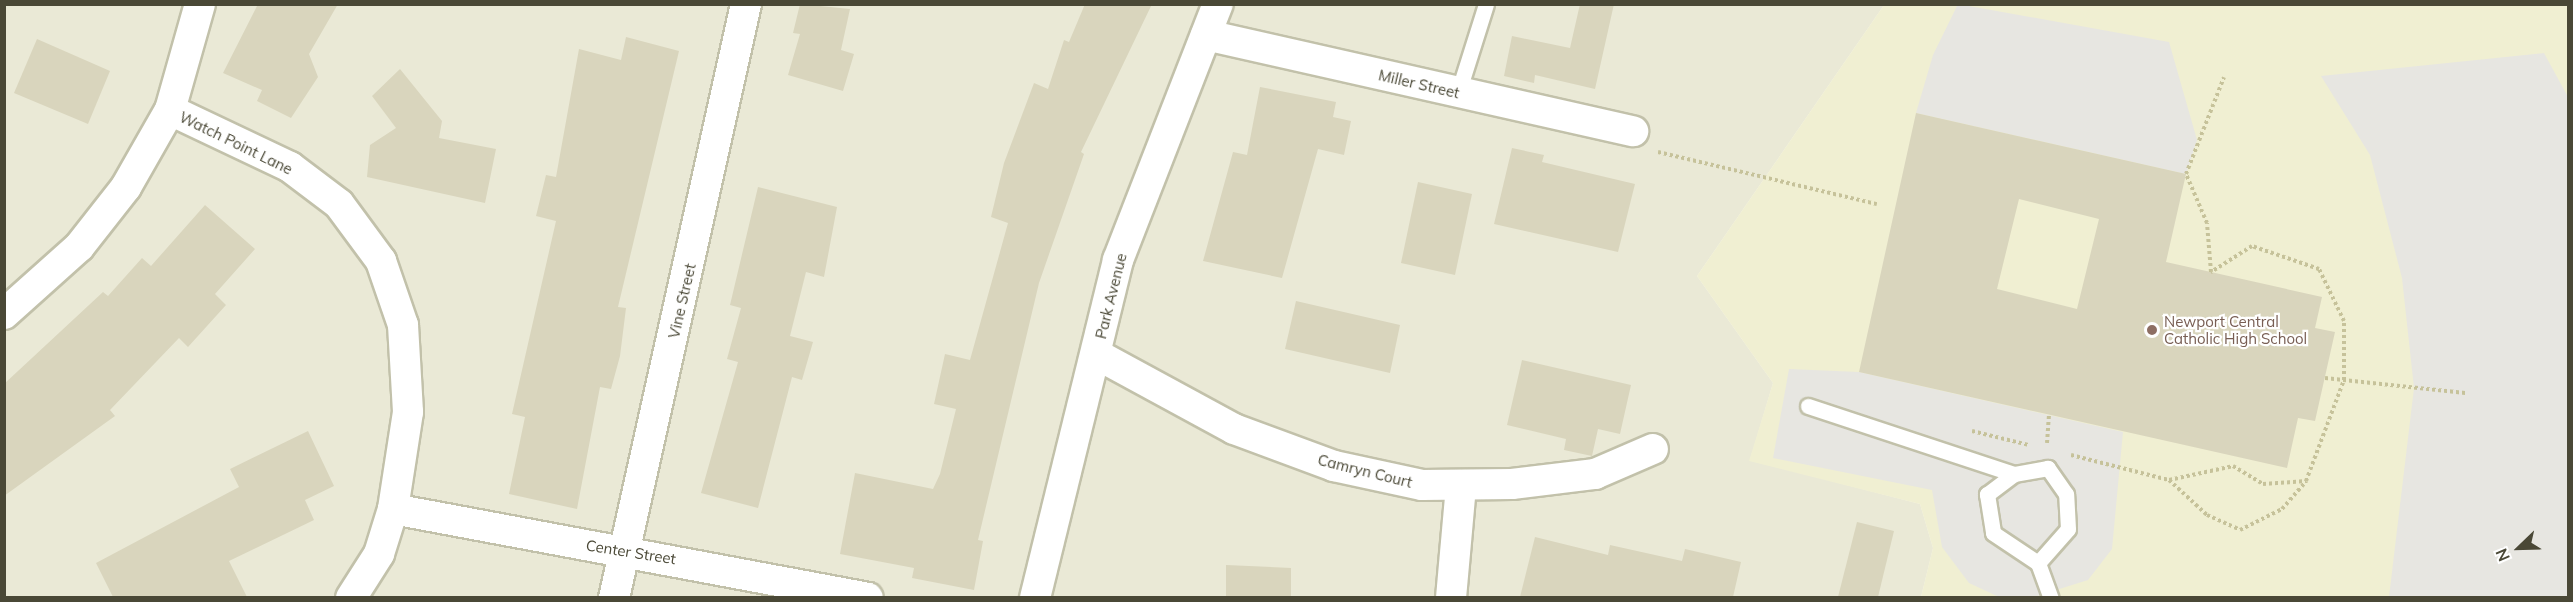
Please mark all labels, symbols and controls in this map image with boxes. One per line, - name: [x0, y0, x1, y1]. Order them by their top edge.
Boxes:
- street label: Miller Street: [1377, 66, 1461, 102]
- street label: Watch Point Lane: [176, 108, 296, 178]
- street label: Park Avenue: [1092, 251, 1130, 341]
- street label: Vine Street: [665, 262, 699, 340]
- place label: Newport Central Catholic High School: [2164, 312, 2307, 347]
- marker: Newport Central Catholic High School: [2145, 323, 2159, 337]
- street label: Camryn Court: [1316, 451, 1414, 491]
- north arrow: [2489, 518, 2549, 578]
- street label: Center Street: [585, 536, 677, 568]
- text: N: [2491, 546, 2514, 565]

